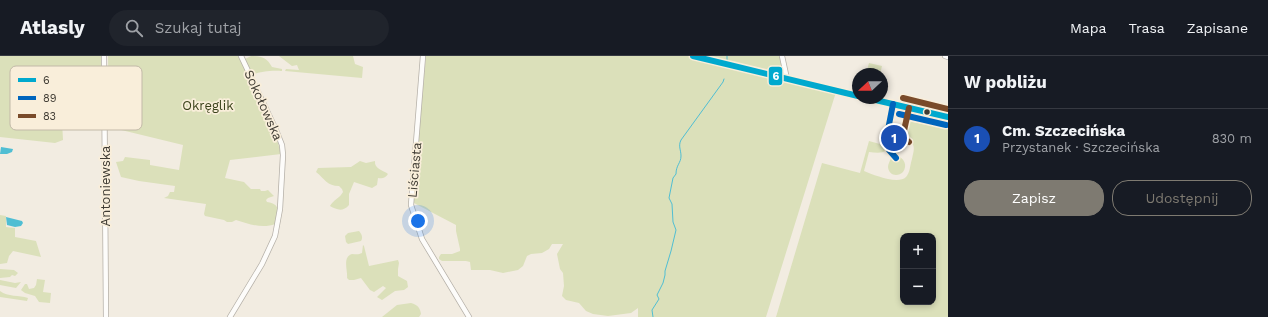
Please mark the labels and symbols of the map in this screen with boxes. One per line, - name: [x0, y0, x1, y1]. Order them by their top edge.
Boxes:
- legend: [10, 66, 142, 130]
- line badge: 6: [768, 66, 783, 86]
- street label: Sokołowska: [241, 68, 286, 143]
- north arrow: [852, 68, 888, 104]
- text: 6: [773, 70, 780, 83]
- text: 6: [43, 74, 50, 87]
- text: 89: [43, 92, 57, 105]
- park label: Okręglik: [182, 98, 234, 113]
- unlabelled marker: [922, 107, 932, 117]
- text: 83: [43, 110, 56, 123]
- pin: 1: [881, 123, 907, 153]
- street label: Liściasta: [405, 141, 424, 199]
- street label: Antoniewska: [98, 145, 113, 226]
- your location: [408, 211, 428, 231]

